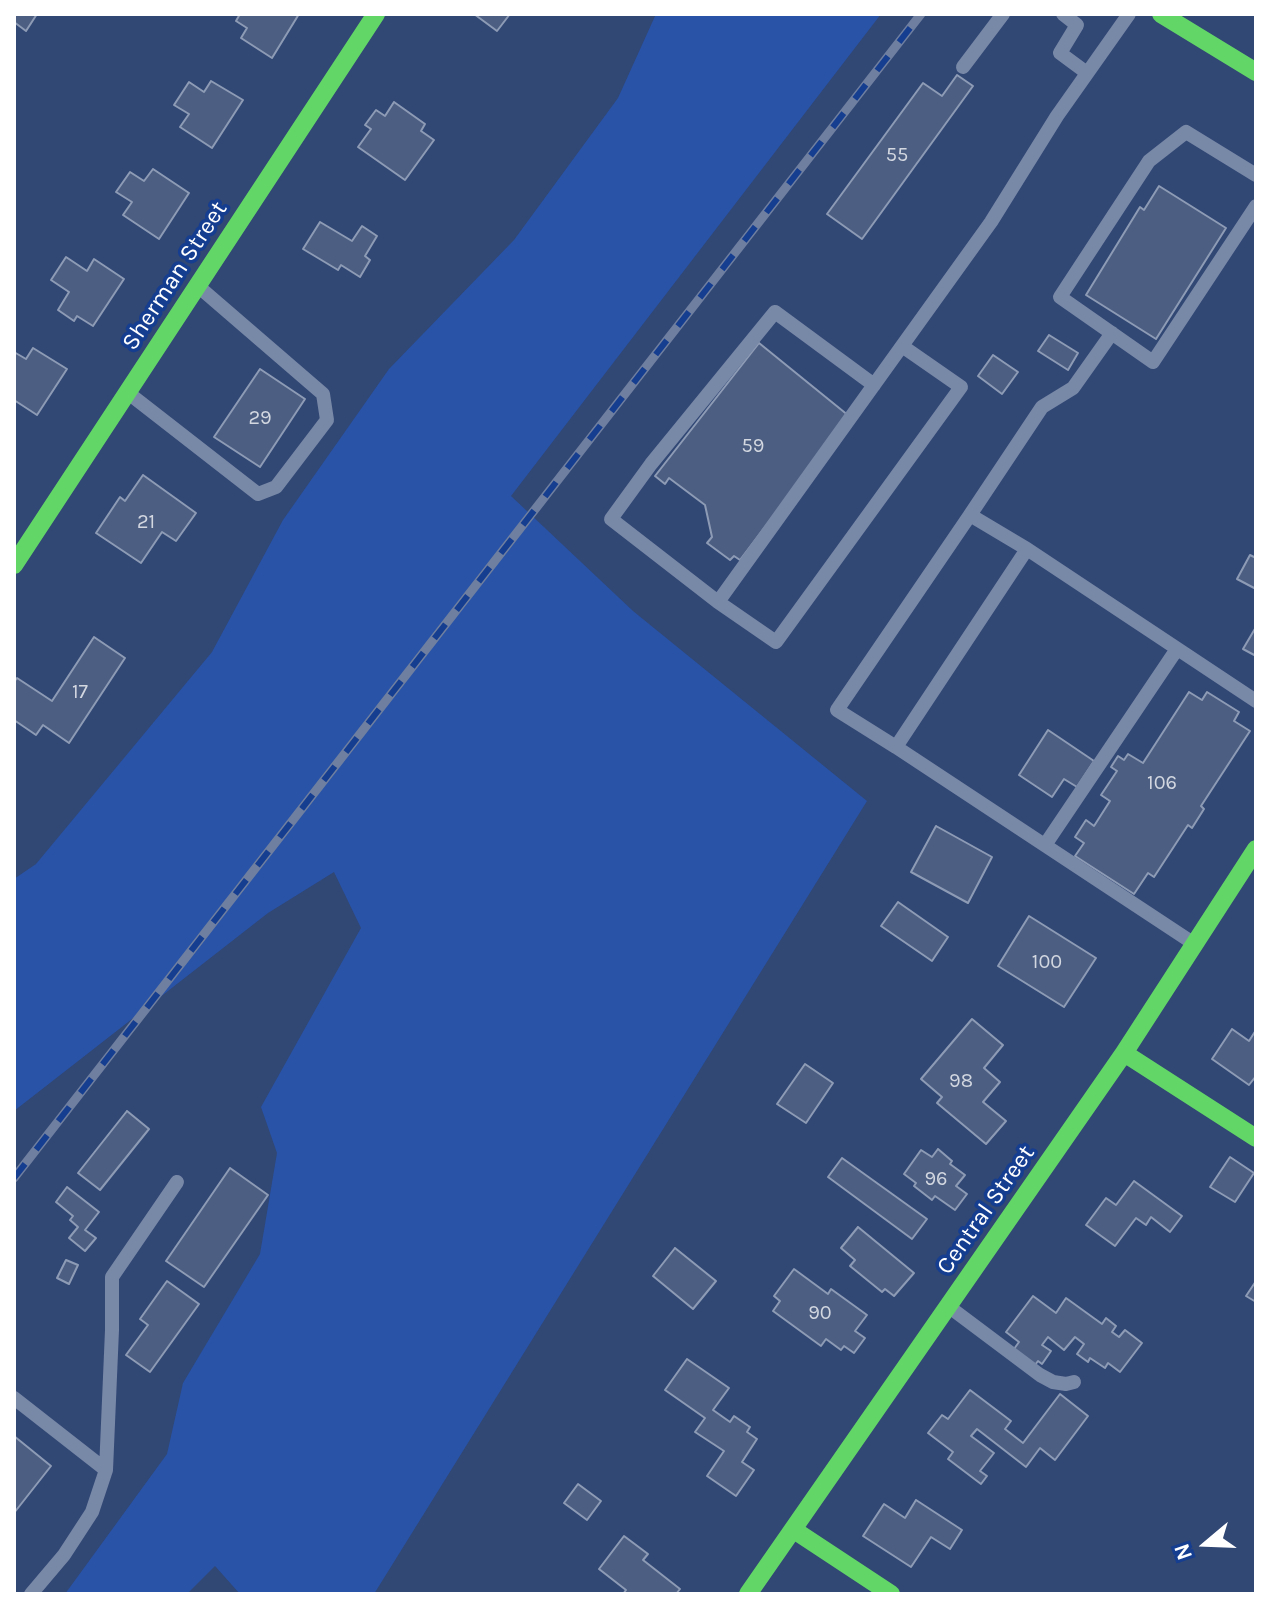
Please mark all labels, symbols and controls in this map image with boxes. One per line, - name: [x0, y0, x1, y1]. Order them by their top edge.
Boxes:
- house number: 55: [886, 143, 908, 167]
- street label: Sherman Street: [116, 196, 234, 356]
- house number: 29: [248, 406, 272, 430]
- house number: 59: [742, 434, 764, 458]
- house number: 21: [137, 510, 155, 534]
- house number: 17: [72, 680, 88, 704]
- house number: 106: [1147, 771, 1177, 795]
- house number: 100: [1032, 950, 1062, 974]
- house number: 98: [949, 1069, 973, 1093]
- street label: Central Street: [931, 1140, 1041, 1280]
- house number: 96: [924, 1167, 948, 1191]
- house number: 90: [808, 1301, 832, 1325]
- north arrow: [1166, 1504, 1246, 1584]
- text: N: [1168, 1540, 1198, 1564]

